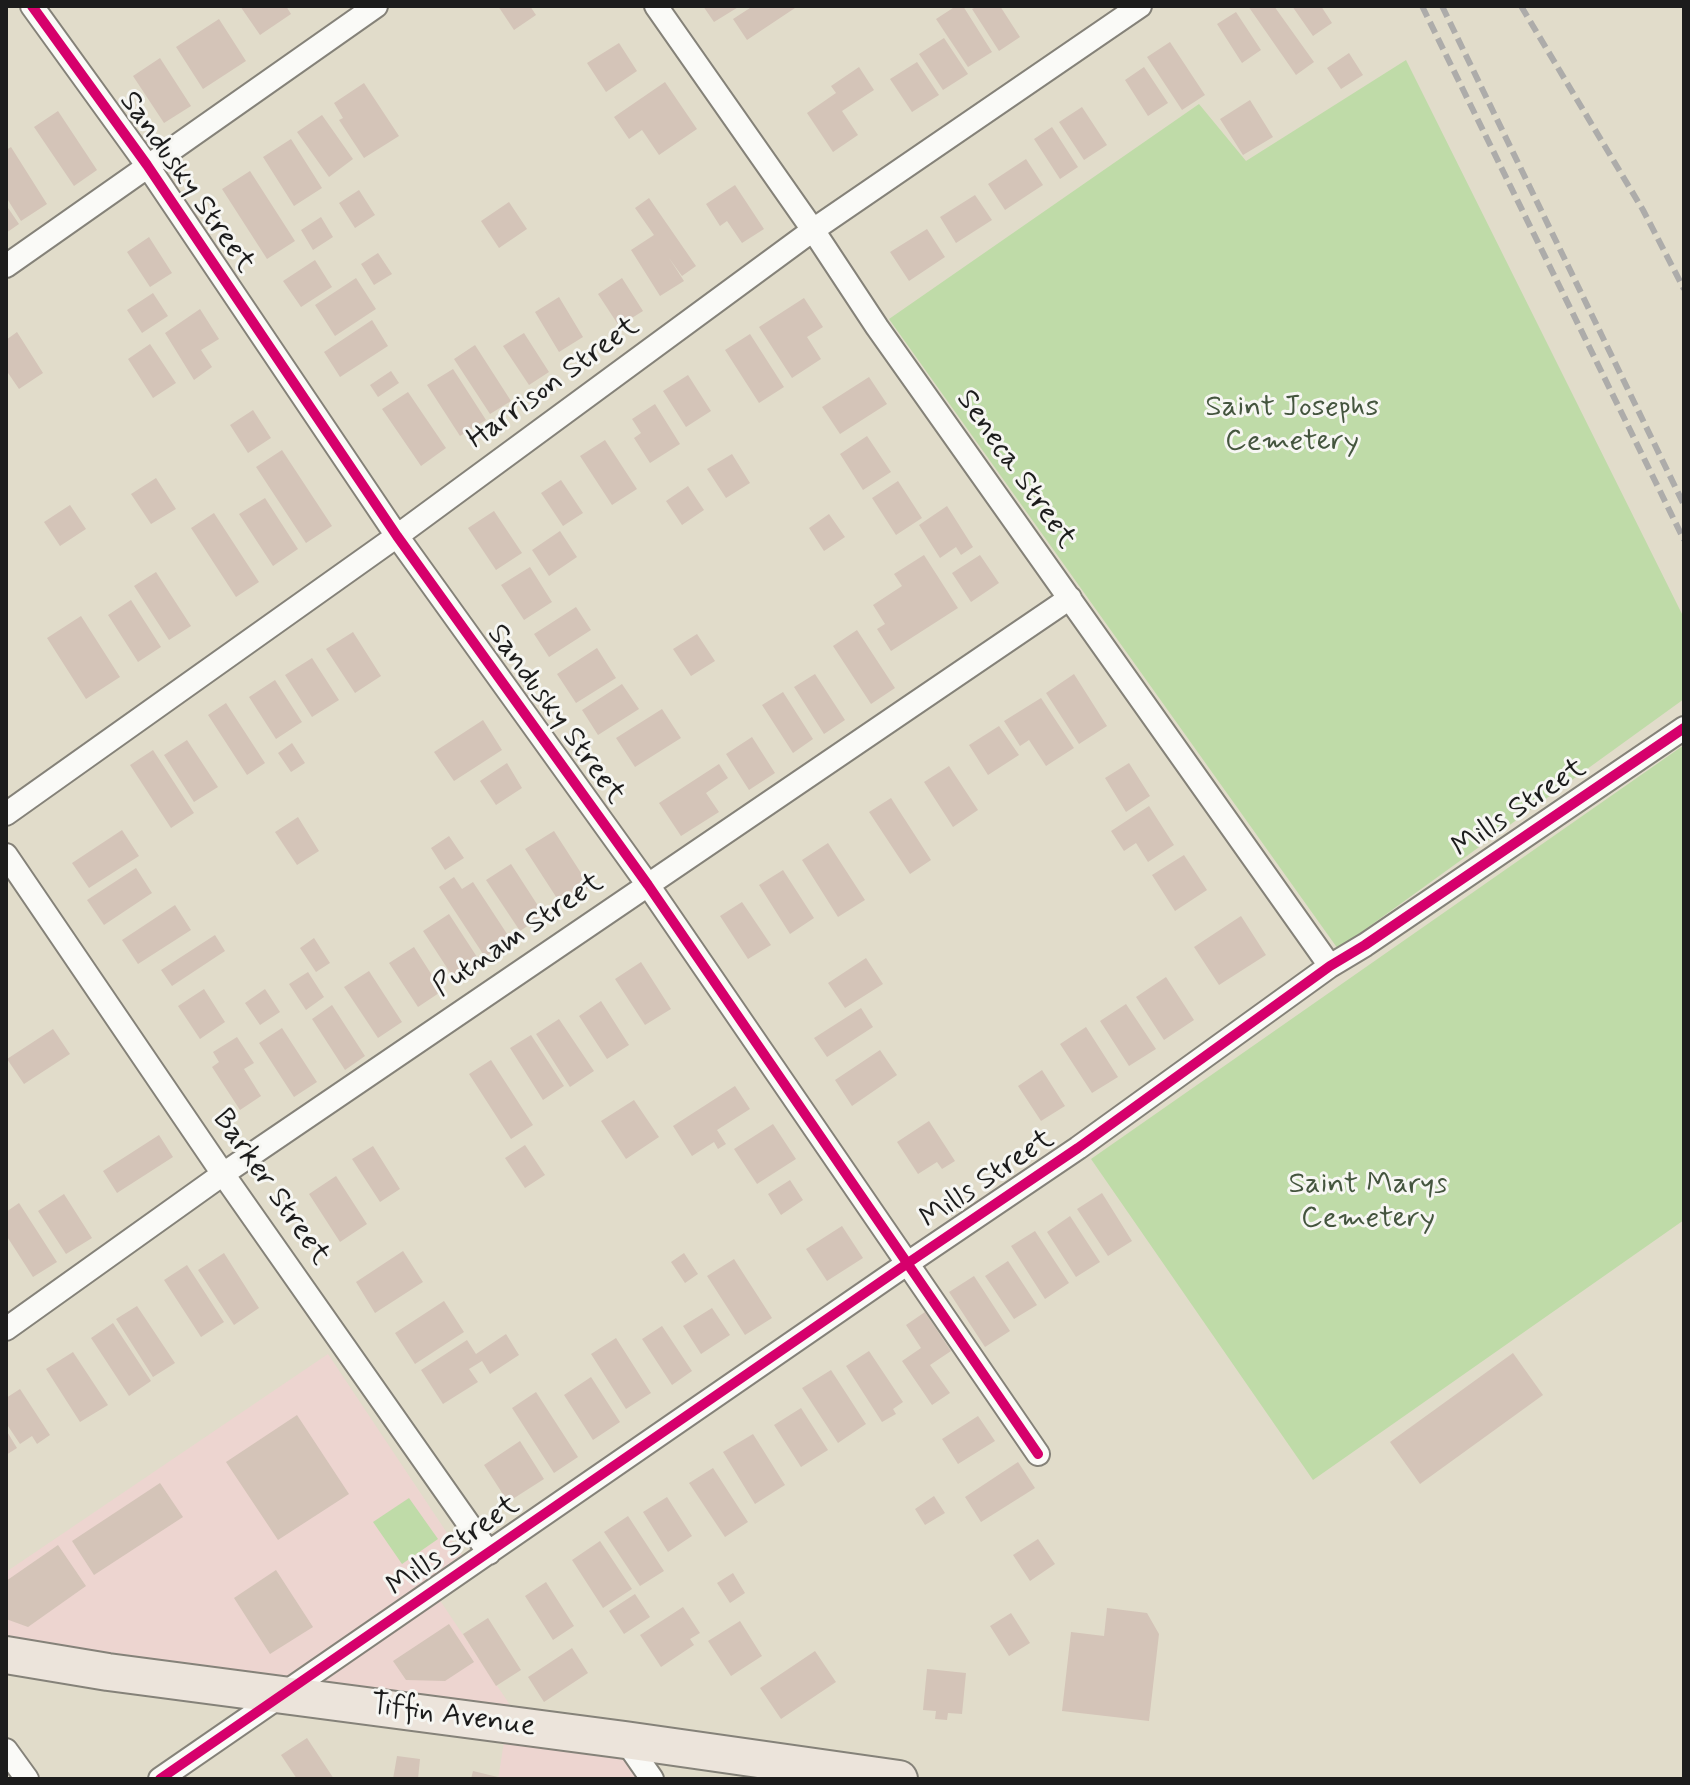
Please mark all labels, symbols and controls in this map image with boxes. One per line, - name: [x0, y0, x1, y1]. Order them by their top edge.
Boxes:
- street label: Sandusky Street: [110, 85, 262, 281]
- street label: Harrison Street: [461, 309, 647, 459]
- street label: Seneca Street: [947, 384, 1083, 556]
- park label: Saint Josephs Cemetery: [1205, 391, 1379, 462]
- street label: Sandusky Street: [478, 618, 632, 812]
- street label: Mills Street: [1446, 751, 1594, 867]
- street label: Putnam Street: [427, 866, 611, 1006]
- street label: Barker Street: [203, 1103, 337, 1273]
- street label: Mills Street: [914, 1122, 1062, 1238]
- park label: Saint Marys Cemetery: [1288, 1168, 1448, 1238]
- street label: Mills Street: [381, 1488, 527, 1606]
- street label: Tiffin Avenue: [368, 1688, 538, 1746]

